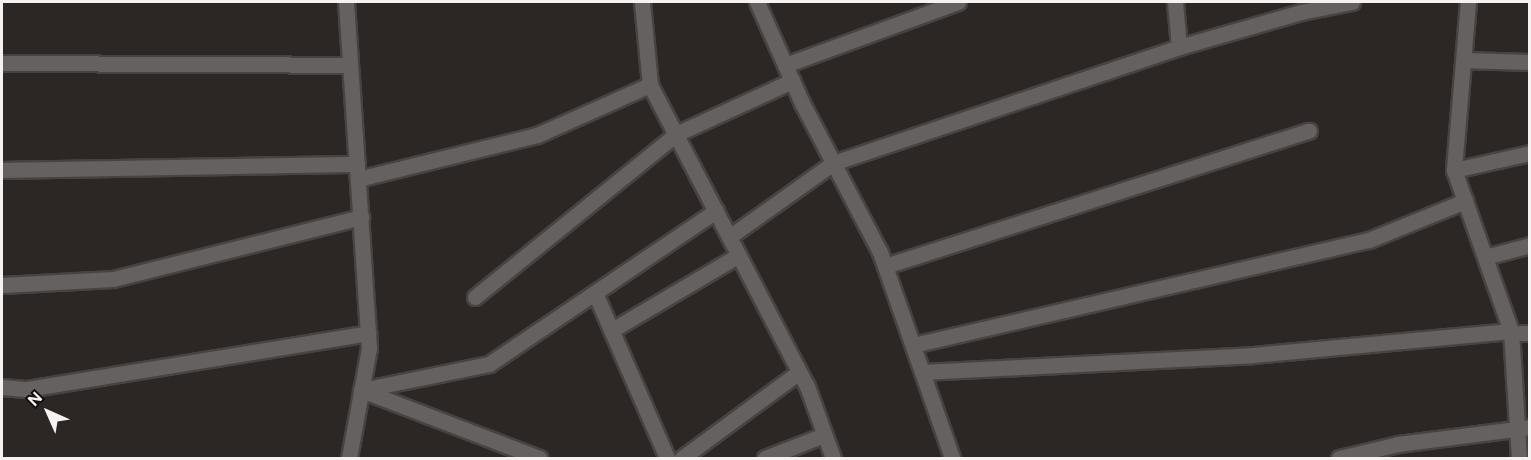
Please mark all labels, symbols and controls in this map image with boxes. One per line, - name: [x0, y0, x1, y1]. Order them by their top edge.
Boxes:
- north arrow: [18, 382, 78, 442]
- text: N: [24, 388, 46, 410]

